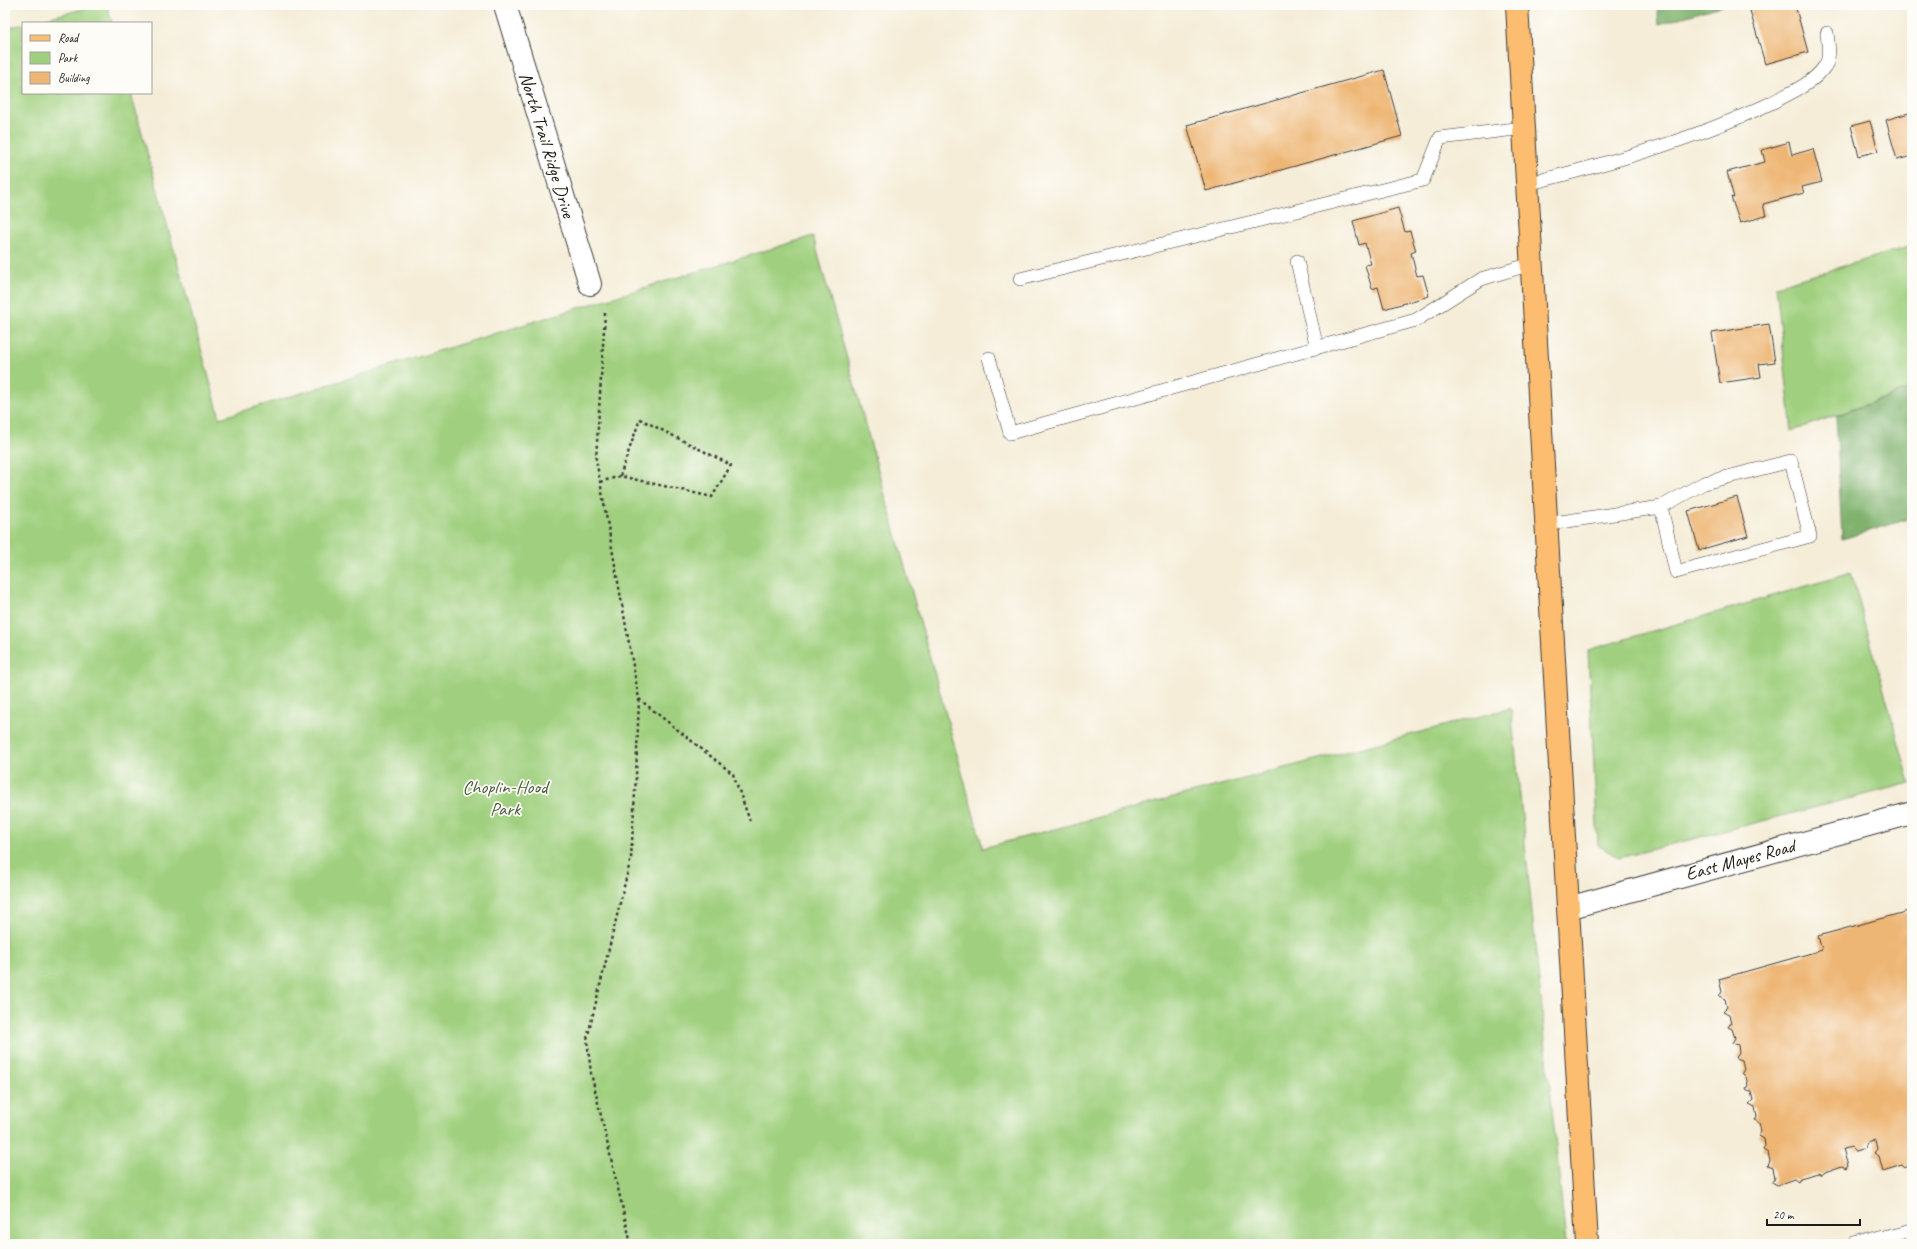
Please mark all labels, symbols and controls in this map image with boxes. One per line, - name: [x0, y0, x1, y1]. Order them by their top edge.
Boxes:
- legend: [22, 22, 152, 94]
- text: Road: [58, 30, 80, 46]
- text: Park: [58, 50, 79, 66]
- text: Building: [58, 70, 90, 86]
- street label: North Trail Ridge Drive: [514, 70, 581, 222]
- park label: Choplin-Hood Park: [463, 775, 551, 821]
- street label: East Mayes Road: [1683, 833, 1801, 886]
- scale bar: [1767, 1201, 1860, 1227]
- text: 20 m: [1773, 1207, 1795, 1223]

